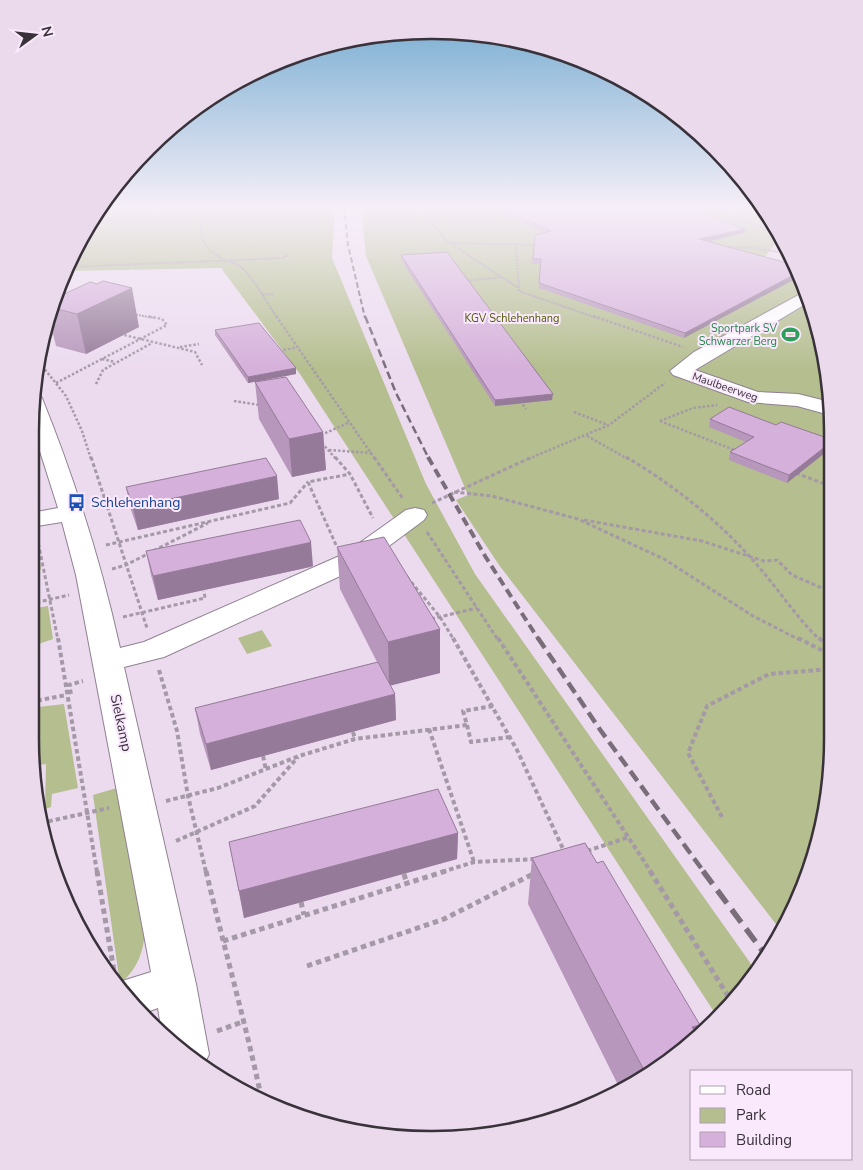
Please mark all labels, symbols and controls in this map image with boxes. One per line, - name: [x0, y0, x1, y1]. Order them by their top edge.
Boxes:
- north arrow: [10, 10, 60, 60]
- text: N: [37, 24, 58, 39]
- park label: KGV Schlehenhang: [464, 311, 560, 326]
- place label: Sportpark SV Schwarzer Berg: [699, 321, 777, 349]
- sports icon: Sportpark SV Schwarzer Berg: [781, 324, 801, 344]
- street label: Maulbeerweg: [690, 369, 760, 405]
- bus stop icon: Schlehenhang: [67, 492, 87, 512]
- place label: Schlehenhang: [91, 493, 180, 512]
- street label: Sielkamp: [106, 693, 136, 753]
- legend: [690, 1070, 853, 1160]
- text: Road: [736, 1080, 771, 1100]
- text: Park: [736, 1105, 766, 1125]
- text: Building: [736, 1130, 792, 1150]

